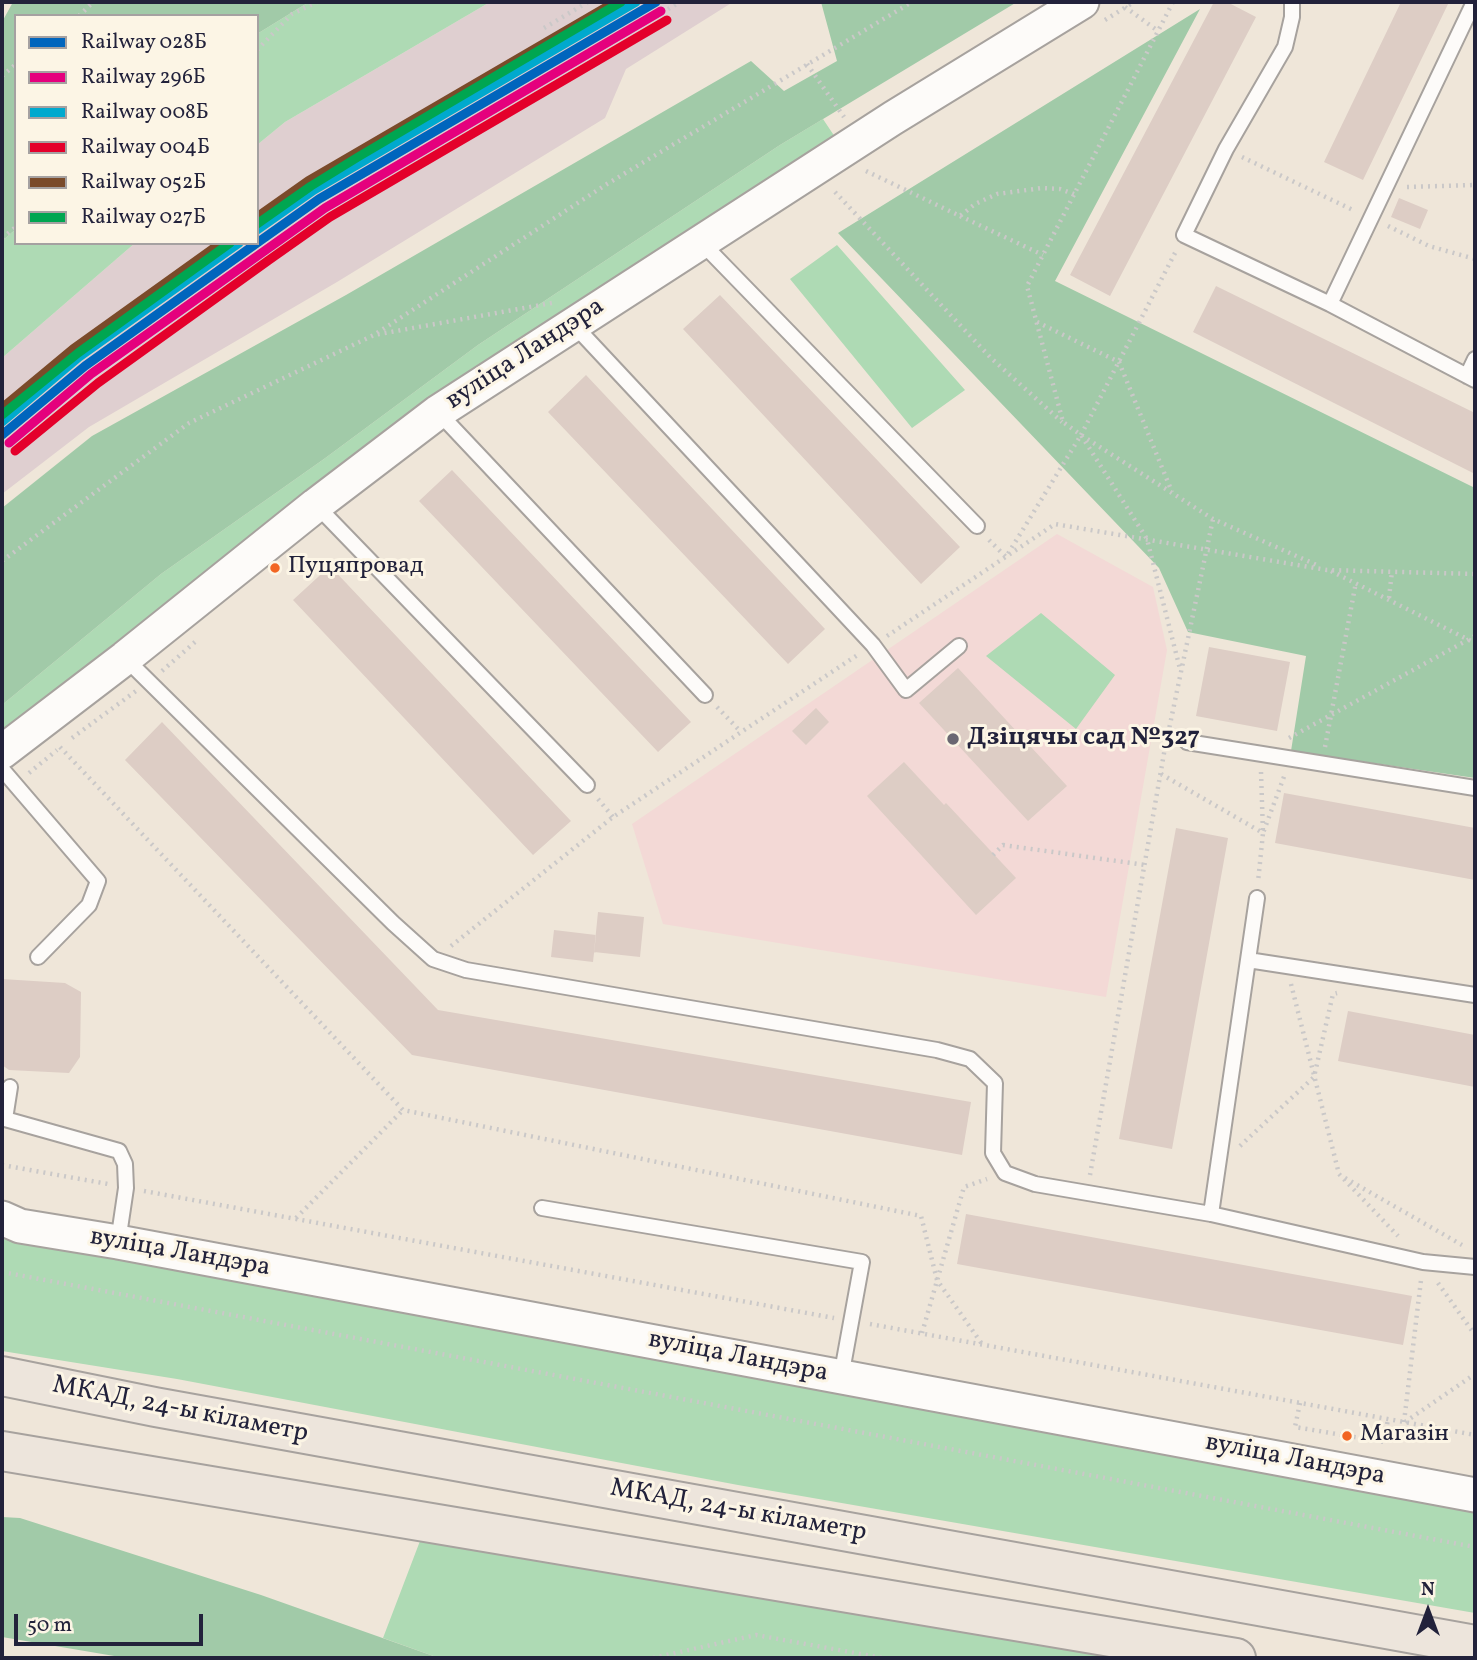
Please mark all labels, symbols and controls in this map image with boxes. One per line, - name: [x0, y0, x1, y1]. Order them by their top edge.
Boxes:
- legend: [14, 14, 259, 245]
- text: Railway 028Б: [81, 28, 207, 57]
- text: Railway 296Б: [81, 63, 206, 92]
- text: Railway 008Б: [81, 98, 209, 127]
- text: Railway 004Б: [81, 133, 210, 162]
- text: Railway 052Б: [81, 168, 206, 197]
- text: Railway 027Б: [81, 203, 206, 232]
- street label: вуліца Ландэра: [441, 292, 611, 418]
- place label: Пуцяпровад: [288, 554, 424, 582]
- marker: Пуцяпровад: [268, 561, 282, 575]
- place label: Дзіцячы сад №327: [967, 723, 1200, 755]
- marker: Дзіцячы сад №327: [945, 731, 961, 747]
- street label: вуліца Ландэра: [87, 1223, 273, 1285]
- street label: вуліца Ландэра: [645, 1325, 831, 1391]
- street label: МКАД, 24-ы кіламетр: [50, 1371, 310, 1451]
- place label: Магазін: [1360, 1422, 1449, 1450]
- street label: вуліца Ландэра: [1202, 1428, 1388, 1494]
- marker: Магазін: [1340, 1429, 1354, 1443]
- street label: МКАД, 24-ы кіламетр: [607, 1474, 869, 1550]
- north arrow: [1393, 1576, 1463, 1646]
- text: N: [1421, 1577, 1435, 1603]
- scale bar: [18, 1600, 206, 1644]
- text: 50 m: [27, 1611, 72, 1640]

